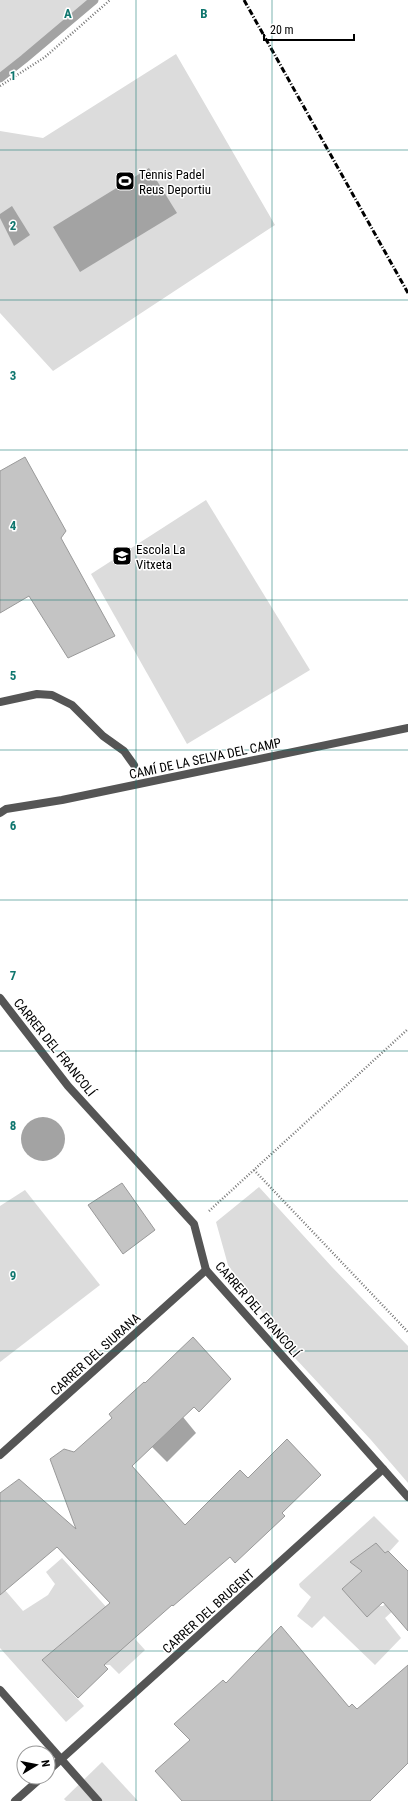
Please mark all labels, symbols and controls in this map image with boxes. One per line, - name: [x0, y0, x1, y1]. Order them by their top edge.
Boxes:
- text: A: [64, 6, 72, 21]
- text: B: [200, 6, 208, 21]
- scale bar: [264, 16, 354, 42]
- text: 20 m: [270, 23, 294, 37]
- text: 1: [10, 68, 16, 83]
- place label: Tennis Padel Reus Deportiu: [139, 167, 211, 197]
- sports icon: Tennis Padel Reus Deportiu: [114, 170, 136, 192]
- text: 2: [10, 218, 17, 233]
- text: 3: [10, 368, 16, 383]
- text: 4: [10, 518, 17, 533]
- place label: Escola La Vitxeta: [136, 542, 186, 572]
- school or university icon: Escola La Vitxeta: [111, 545, 133, 567]
- text: 5: [10, 668, 17, 683]
- street label: CAMÍ DE LA SELVA DEL CAMP: [128, 735, 283, 782]
- text: 6: [10, 818, 17, 833]
- text: 7: [10, 968, 17, 983]
- street label: CARRER DEL FRANCOLÍ: [11, 995, 99, 1100]
- text: 8: [10, 1118, 16, 1133]
- street label: CARRER DEL FRANCOLÍ: [212, 1259, 304, 1361]
- text: 9: [10, 1268, 16, 1283]
- street label: CARRER DEL SIURANA: [47, 1310, 144, 1399]
- street label: CARRER DEL BRUGENT: [159, 1566, 257, 1656]
- north arrow: [16, 1745, 56, 1785]
- text: N: [38, 1759, 52, 1768]

